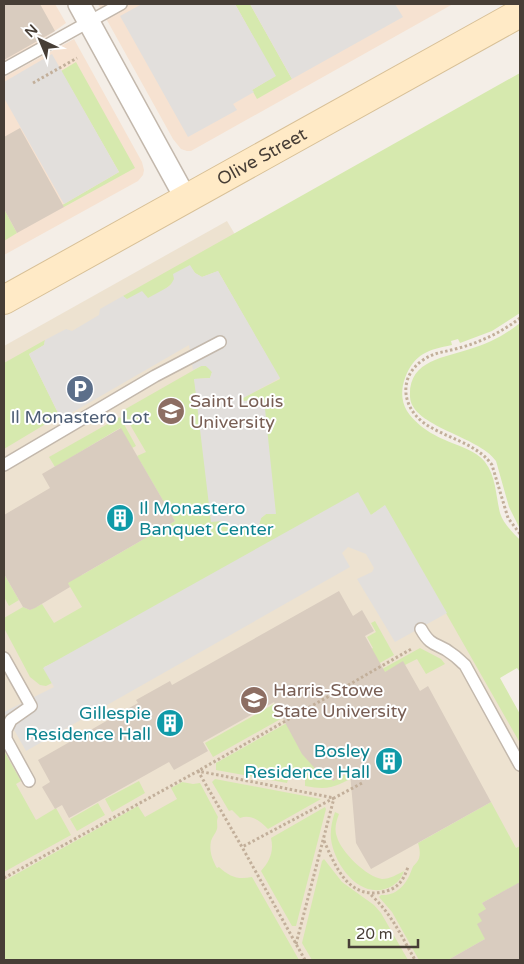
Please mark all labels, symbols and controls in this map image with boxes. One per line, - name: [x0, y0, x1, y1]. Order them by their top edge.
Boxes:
- north arrow: [15, 15, 65, 65]
- text: N: [21, 21, 41, 41]
- street label: Olive Street: [213, 123, 311, 190]
- parking icon: Il Monastero Lot: [65, 374, 95, 404]
- place label: Saint Louis University: [190, 390, 283, 433]
- school or university icon: Saint Louis University: [156, 396, 186, 426]
- place label: Il Monastero Lot: [10, 406, 150, 428]
- place label: Il Monastero Banquet Center: [139, 497, 274, 540]
- building icon: Il Monastero Banquet Center: [105, 503, 135, 533]
- place label: Harris-Stowe State University: [273, 679, 407, 722]
- school or university icon: Harris-Stowe State University: [239, 685, 269, 715]
- place label: Gillespie Residence Hall: [25, 702, 151, 745]
- building icon: Gillespie Residence Hall: [155, 708, 185, 738]
- place label: Bosley Residence Hall: [244, 740, 370, 783]
- building icon: Bosley Residence Hall: [374, 746, 404, 776]
- scale bar: [349, 916, 418, 948]
- text: 20 m: [356, 925, 393, 943]

